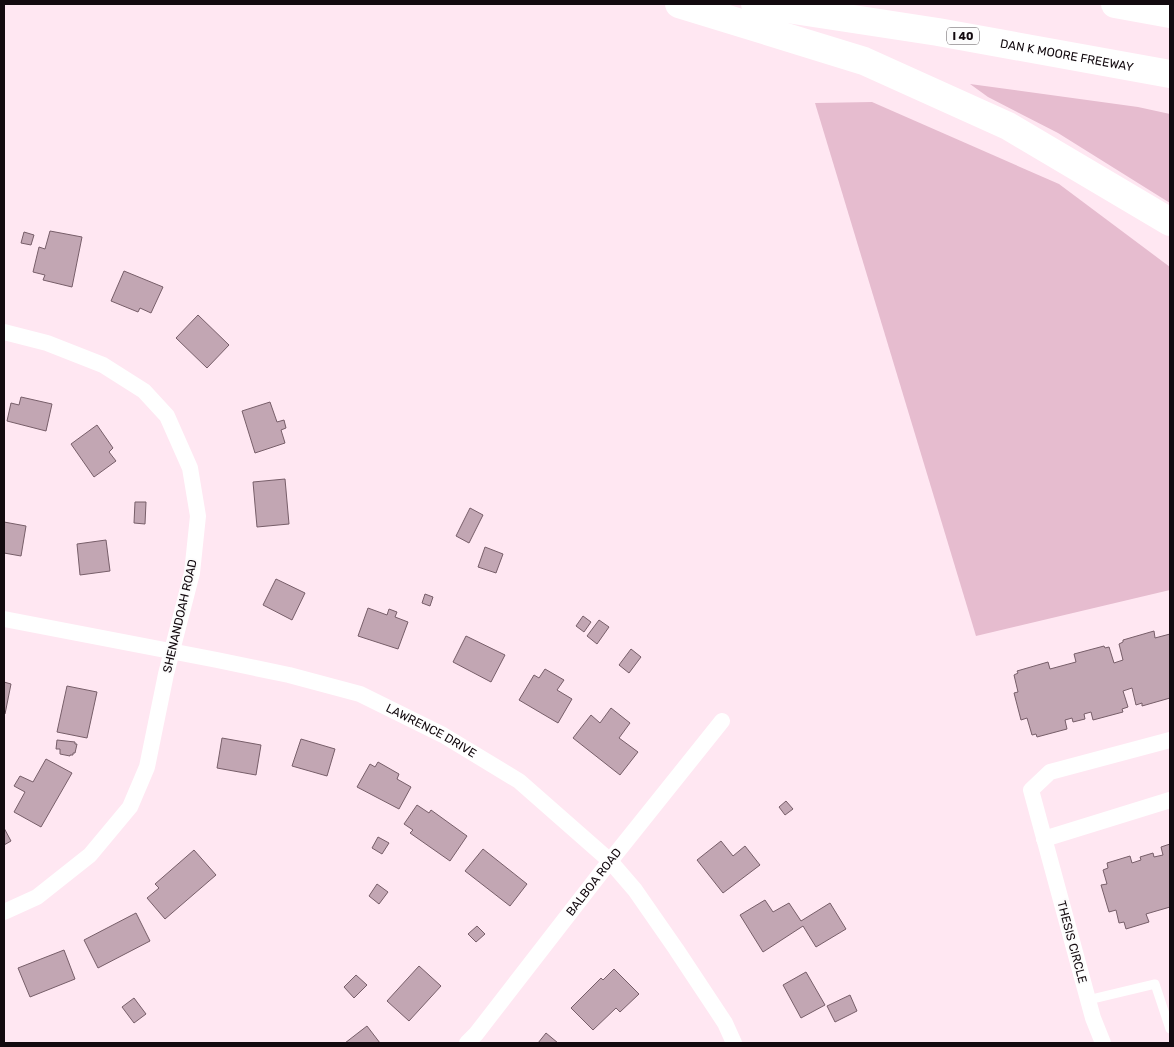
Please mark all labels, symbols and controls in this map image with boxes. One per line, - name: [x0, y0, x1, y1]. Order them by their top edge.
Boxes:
- road number: I 40: [947, 28, 979, 44]
- street label: DAN K MOORE FREEWAY: [999, 36, 1135, 74]
- street label: SHENANDOAH ROAD: [160, 558, 200, 674]
- street label: LAWRENCE DRIVE: [384, 701, 479, 761]
- street label: BALBOA ROAD: [563, 845, 624, 919]
- street label: THESIS CIRCLE: [1054, 899, 1090, 985]

